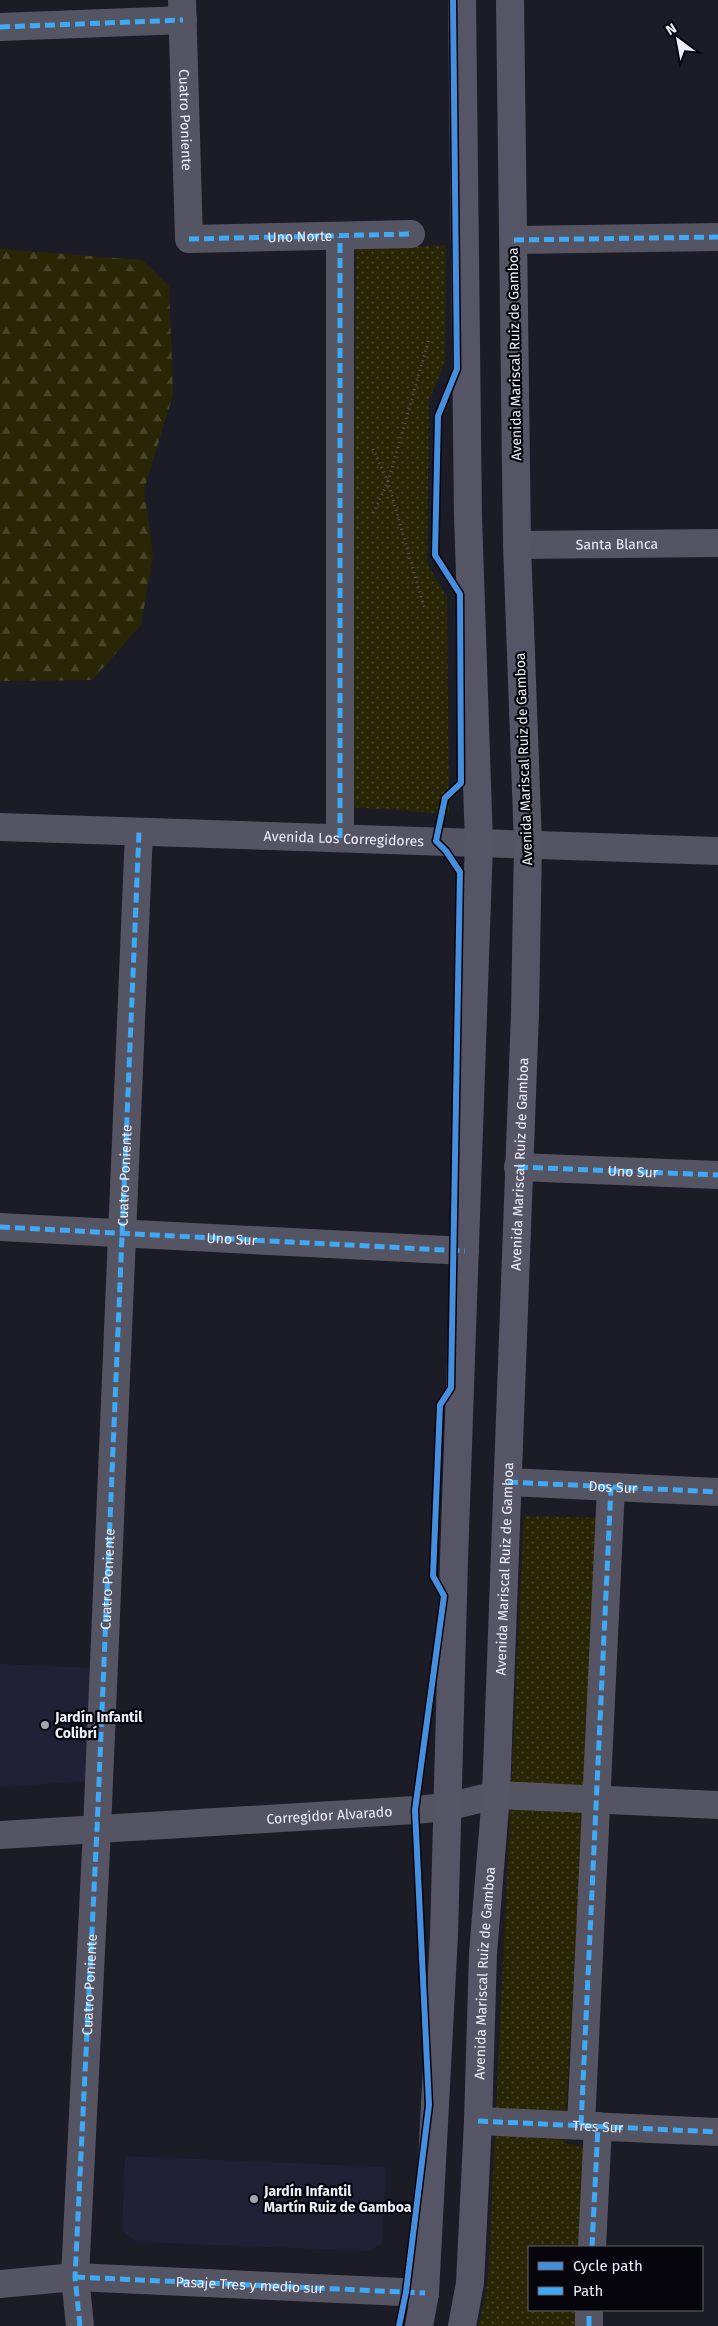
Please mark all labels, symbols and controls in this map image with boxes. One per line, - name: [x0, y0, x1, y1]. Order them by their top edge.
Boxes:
- north arrow: [653, 15, 703, 65]
- text: N: [663, 20, 680, 39]
- street label: Cuatro Poniente: [176, 69, 195, 171]
- street label: Uno Norte: [267, 227, 333, 246]
- street label: Avenida Mariscal Ruiz de Gamboa: [505, 247, 525, 461]
- street label: Santa Blanca: [576, 535, 658, 553]
- street label: Avenida Mariscal Ruiz de Gamboa: [512, 652, 536, 866]
- street label: Avenida Los Corregidores: [263, 827, 425, 850]
- street label: Avenida Mariscal Ruiz de Gamboa: [507, 1057, 532, 1271]
- street label: Cuatro Poniente: [114, 1124, 135, 1227]
- street label: Uno Sur: [607, 1162, 659, 1181]
- street label: Uno Sur: [206, 1229, 258, 1249]
- street label: Avenida Mariscal Ruiz de Gamboa: [492, 1462, 517, 1676]
- street label: Dos Sur: [588, 1477, 638, 1497]
- street label: Cuatro Poniente: [97, 1528, 118, 1630]
- place label: Jardín Infantil Colibrí: [54, 1709, 143, 1742]
- marker: Jardín Infantil Colibrí: [39, 1719, 51, 1731]
- street label: Corregidor Alvarado: [266, 1803, 393, 1827]
- street label: Avenida Mariscal Ruiz de Gamboa: [471, 1866, 499, 2080]
- street label: Cuatro Poniente: [78, 1933, 100, 2036]
- street label: Tres Sur: [572, 2117, 624, 2136]
- place label: Jardín Infantil Martín Ruiz de Gamboa: [263, 2183, 412, 2216]
- marker: Jardín Infantil Martín Ruiz de Gamboa: [248, 2193, 260, 2205]
- legend: [528, 2246, 703, 2311]
- text: Cycle path: [573, 2257, 643, 2275]
- street label: Pasaje Tres y medio sur: [175, 2273, 325, 2297]
- text: Path: [573, 2282, 603, 2300]

